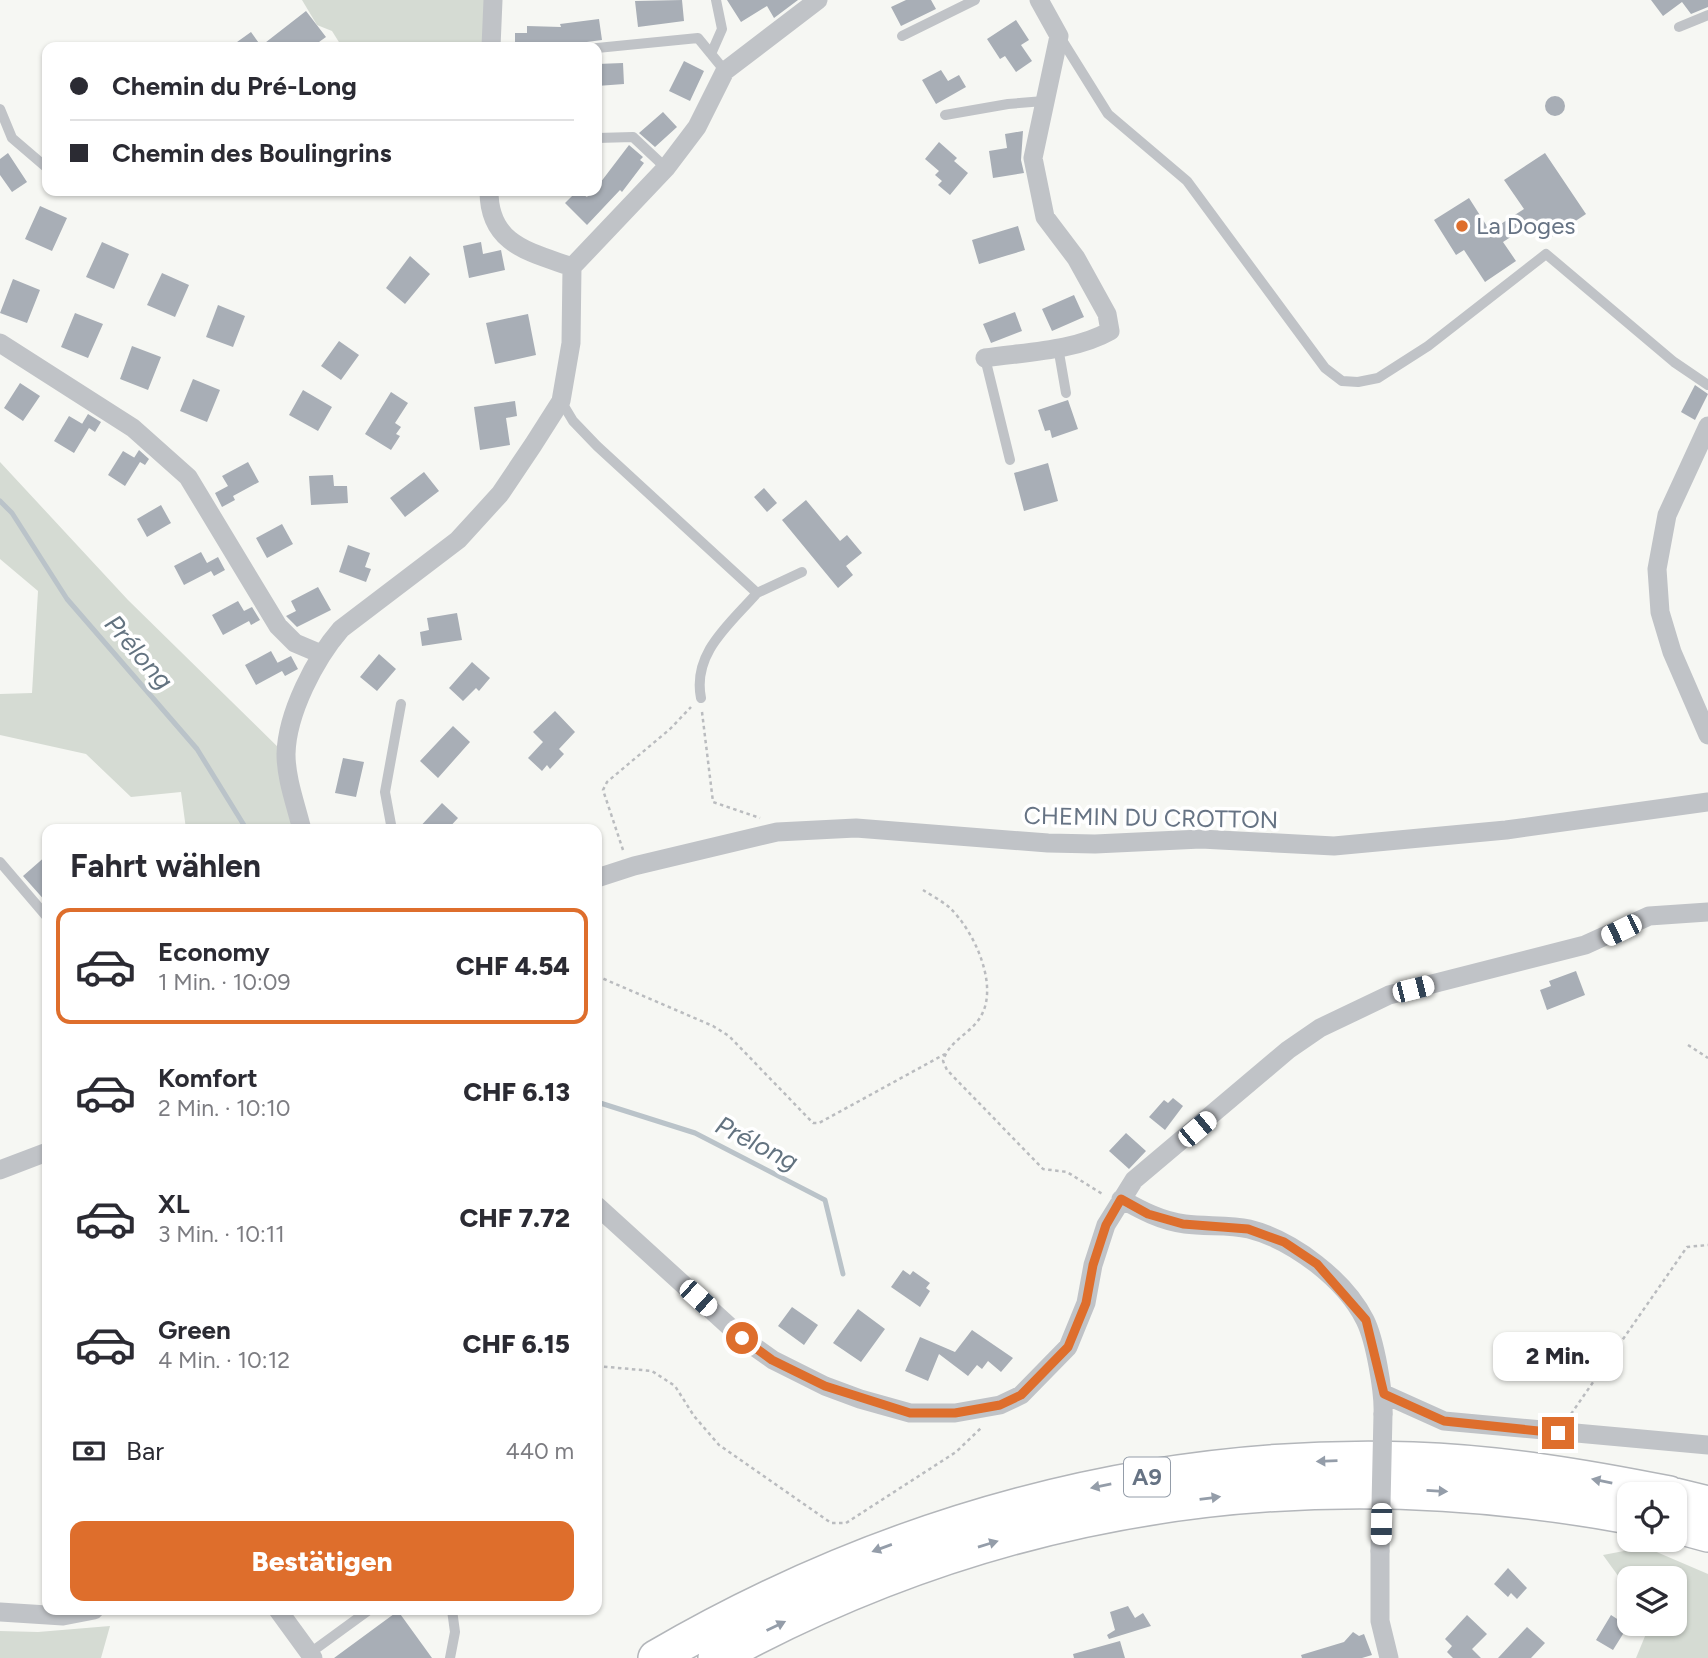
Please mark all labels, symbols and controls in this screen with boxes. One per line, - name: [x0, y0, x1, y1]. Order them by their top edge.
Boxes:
- text: Chemin du Pré-Long: [112, 70, 357, 102]
- text: Chemin des Boulingrins: [112, 137, 392, 169]
- place label: La Doges: [1476, 211, 1575, 240]
- marker: La Doges: [1454, 218, 1470, 234]
- water label: Prélong: [98, 608, 180, 696]
- street label: CHEMIN DU CROTTON: [1023, 801, 1279, 834]
- text: Fahrt wählen: [70, 847, 261, 885]
- car: [1598, 911, 1645, 949]
- icon: car: [74, 935, 137, 998]
- text: Economy: [158, 936, 270, 968]
- text: CHF 4.54: [456, 950, 570, 982]
- text: 1 Min. · 10:09: [158, 968, 291, 996]
- car: [1391, 974, 1436, 1004]
- icon: car: [74, 1061, 137, 1124]
- text: Komfort: [158, 1062, 258, 1094]
- text: CHF 6.13: [463, 1076, 570, 1108]
- text: 2 Min. · 10:10: [158, 1094, 290, 1122]
- car: [1175, 1107, 1220, 1151]
- water label: Prélong: [710, 1109, 804, 1177]
- icon: car: [74, 1187, 137, 1250]
- text: XL: [158, 1188, 190, 1220]
- text: CHF 7.72: [459, 1202, 570, 1234]
- text: 3 Min. · 10:11: [158, 1220, 285, 1248]
- car: [676, 1276, 721, 1320]
- icon: car: [74, 1313, 137, 1376]
- text: Green: [158, 1314, 231, 1346]
- route start: [726, 1322, 758, 1354]
- text: CHF 6.15: [463, 1328, 570, 1360]
- callout: 2 Min.: [1493, 1332, 1623, 1380]
- text: 2 Min.: [1526, 1342, 1590, 1370]
- text: 4 Min. · 10:12: [158, 1346, 290, 1374]
- route end: [1542, 1417, 1574, 1449]
- icon: cash: [70, 1432, 108, 1470]
- text: Bar: [126, 1435, 164, 1467]
- text: 440 m: [505, 1437, 574, 1465]
- one-way arrow: [1315, 1455, 1337, 1466]
- road number: A9: [1124, 1458, 1170, 1496]
- one-way arrow: [1591, 1475, 1613, 1486]
- one-way arrow: [1090, 1480, 1112, 1491]
- map controls: [1617, 1482, 1687, 1636]
- button: locate: [1617, 1482, 1687, 1552]
- one-way arrow: [1426, 1486, 1448, 1497]
- one-way arrow: [1199, 1492, 1221, 1503]
- car: [1371, 1503, 1392, 1545]
- button: Bestätigen: [70, 1521, 574, 1601]
- one-way arrow: [977, 1538, 998, 1548]
- one-way arrow: [872, 1543, 893, 1554]
- button: layers: [1617, 1566, 1687, 1636]
- one-way arrow: [766, 1621, 786, 1632]

